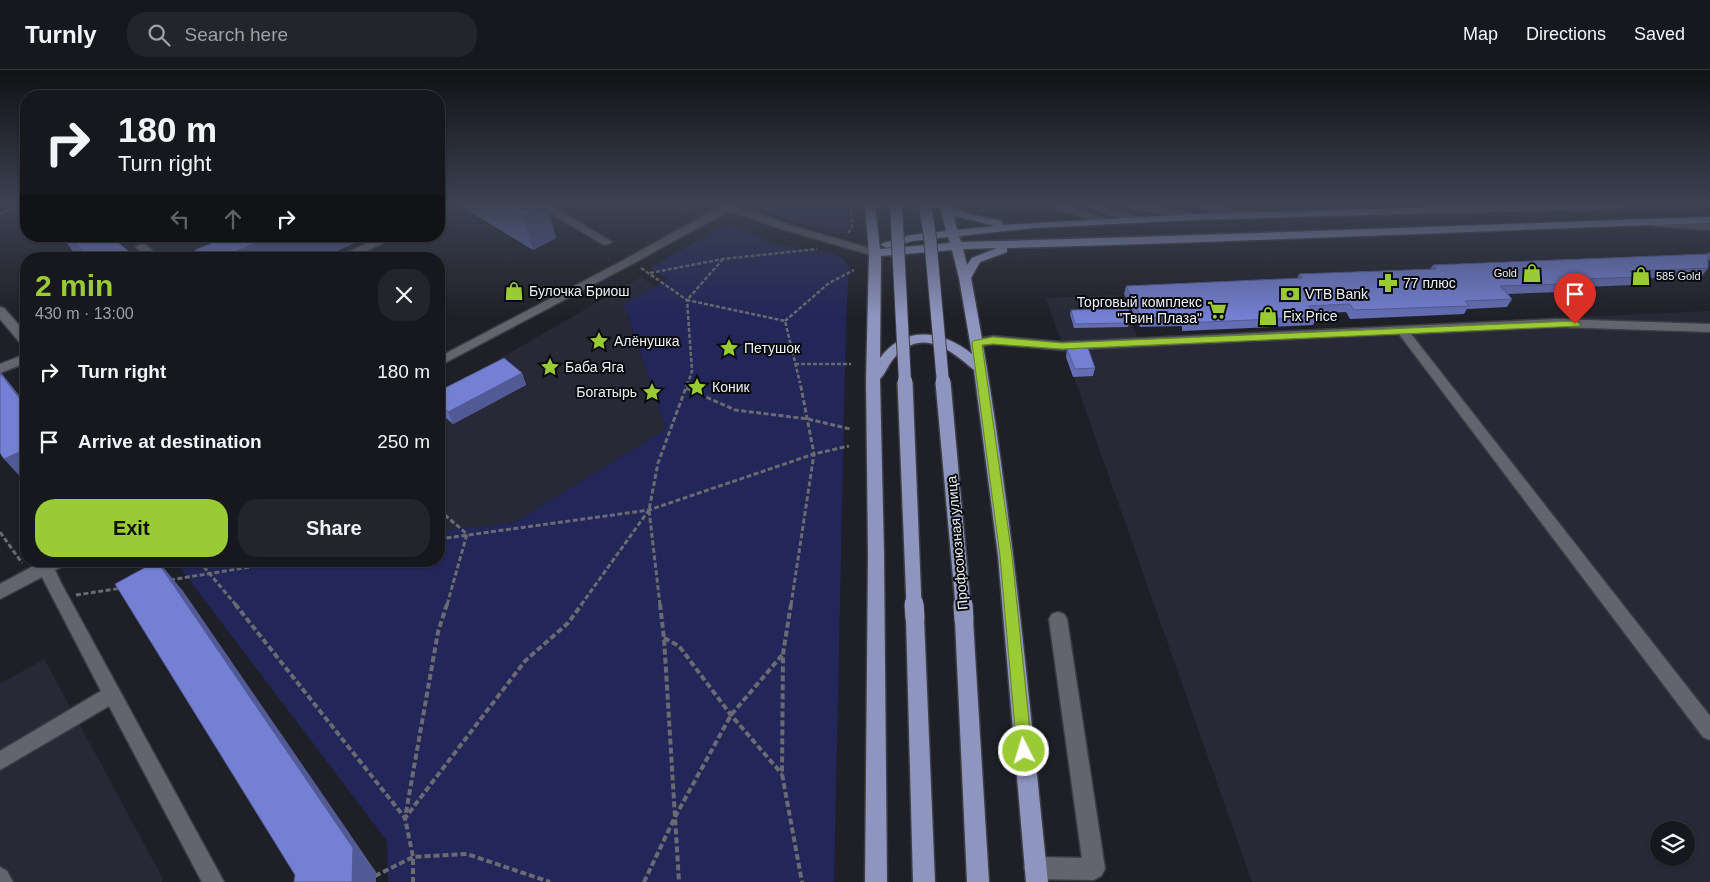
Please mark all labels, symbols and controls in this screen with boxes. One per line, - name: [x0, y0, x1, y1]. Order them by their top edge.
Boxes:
- search box: [127, 12, 477, 57]
- text: Turnly: [25, 21, 97, 48]
- icon: search: [145, 21, 173, 49]
- text: Search here: [185, 24, 288, 45]
- text: Map: [1463, 24, 1498, 44]
- text: Directions: [1526, 24, 1606, 44]
- text: Saved: [1634, 24, 1685, 44]
- icon: right: [35, 110, 100, 175]
- text: 180 m: [118, 110, 217, 149]
- text: Turn right: [118, 151, 211, 176]
- icon: left: [166, 205, 194, 233]
- icon: ahead: [219, 205, 247, 233]
- icon: right: [272, 205, 300, 233]
- shop icon: Gold: [1521, 262, 1543, 284]
- shop icon: 585 Gold: [1630, 265, 1652, 287]
- place label: Gold: [1494, 267, 1517, 279]
- text: 2 min: [35, 269, 113, 302]
- button: close: [378, 269, 430, 321]
- place label: 585 Gold: [1656, 270, 1701, 282]
- pharmacy icon: 77 плюс: [1377, 272, 1399, 294]
- pin: [1554, 273, 1596, 324]
- place label: 77 плюс: [1403, 275, 1456, 291]
- shop icon: Булочка Бриош: [503, 280, 525, 302]
- icon: arrive: [1561, 280, 1589, 308]
- place label: Булочка Бриош: [529, 283, 630, 299]
- bank icon: VTB Bank: [1279, 283, 1301, 305]
- place label: VTB Bank: [1305, 286, 1369, 302]
- place label: Торговый комплекс "Твин Плаза": [1077, 294, 1202, 326]
- supermarket icon: Торговый комплекс "Твин Плаза": [1206, 299, 1228, 321]
- text: 430 m · 13:00: [35, 305, 134, 322]
- shop icon: Fix Price: [1257, 305, 1279, 327]
- place label: Fix Price: [1283, 308, 1338, 324]
- place icon: Алёнушка: [588, 330, 610, 352]
- place label: Алёнушка: [614, 333, 680, 349]
- place icon: Петушок: [718, 337, 740, 359]
- place label: Петушок: [744, 340, 801, 356]
- place icon: Баба Яга: [539, 356, 561, 378]
- icon: right: [35, 358, 63, 386]
- place label: Баба Яга: [565, 359, 624, 375]
- text: Turn right: [78, 361, 166, 382]
- text: 180 m: [377, 361, 430, 382]
- place icon: Коник: [686, 376, 708, 398]
- place label: Коник: [712, 379, 750, 395]
- place icon: Богатырь: [641, 381, 663, 403]
- place label: Богатырь: [576, 384, 637, 400]
- icon: arrive: [35, 428, 63, 456]
- text: Arrive at destination: [78, 431, 262, 452]
- text: 250 m: [377, 431, 430, 452]
- street label: Профсоюзная улица: [943, 475, 971, 611]
- button: Exit: [35, 499, 228, 557]
- button: Share: [238, 499, 430, 557]
- position arrow: [997, 724, 1049, 776]
- map controls: [1650, 821, 1695, 866]
- button: layers: [1650, 821, 1695, 866]

